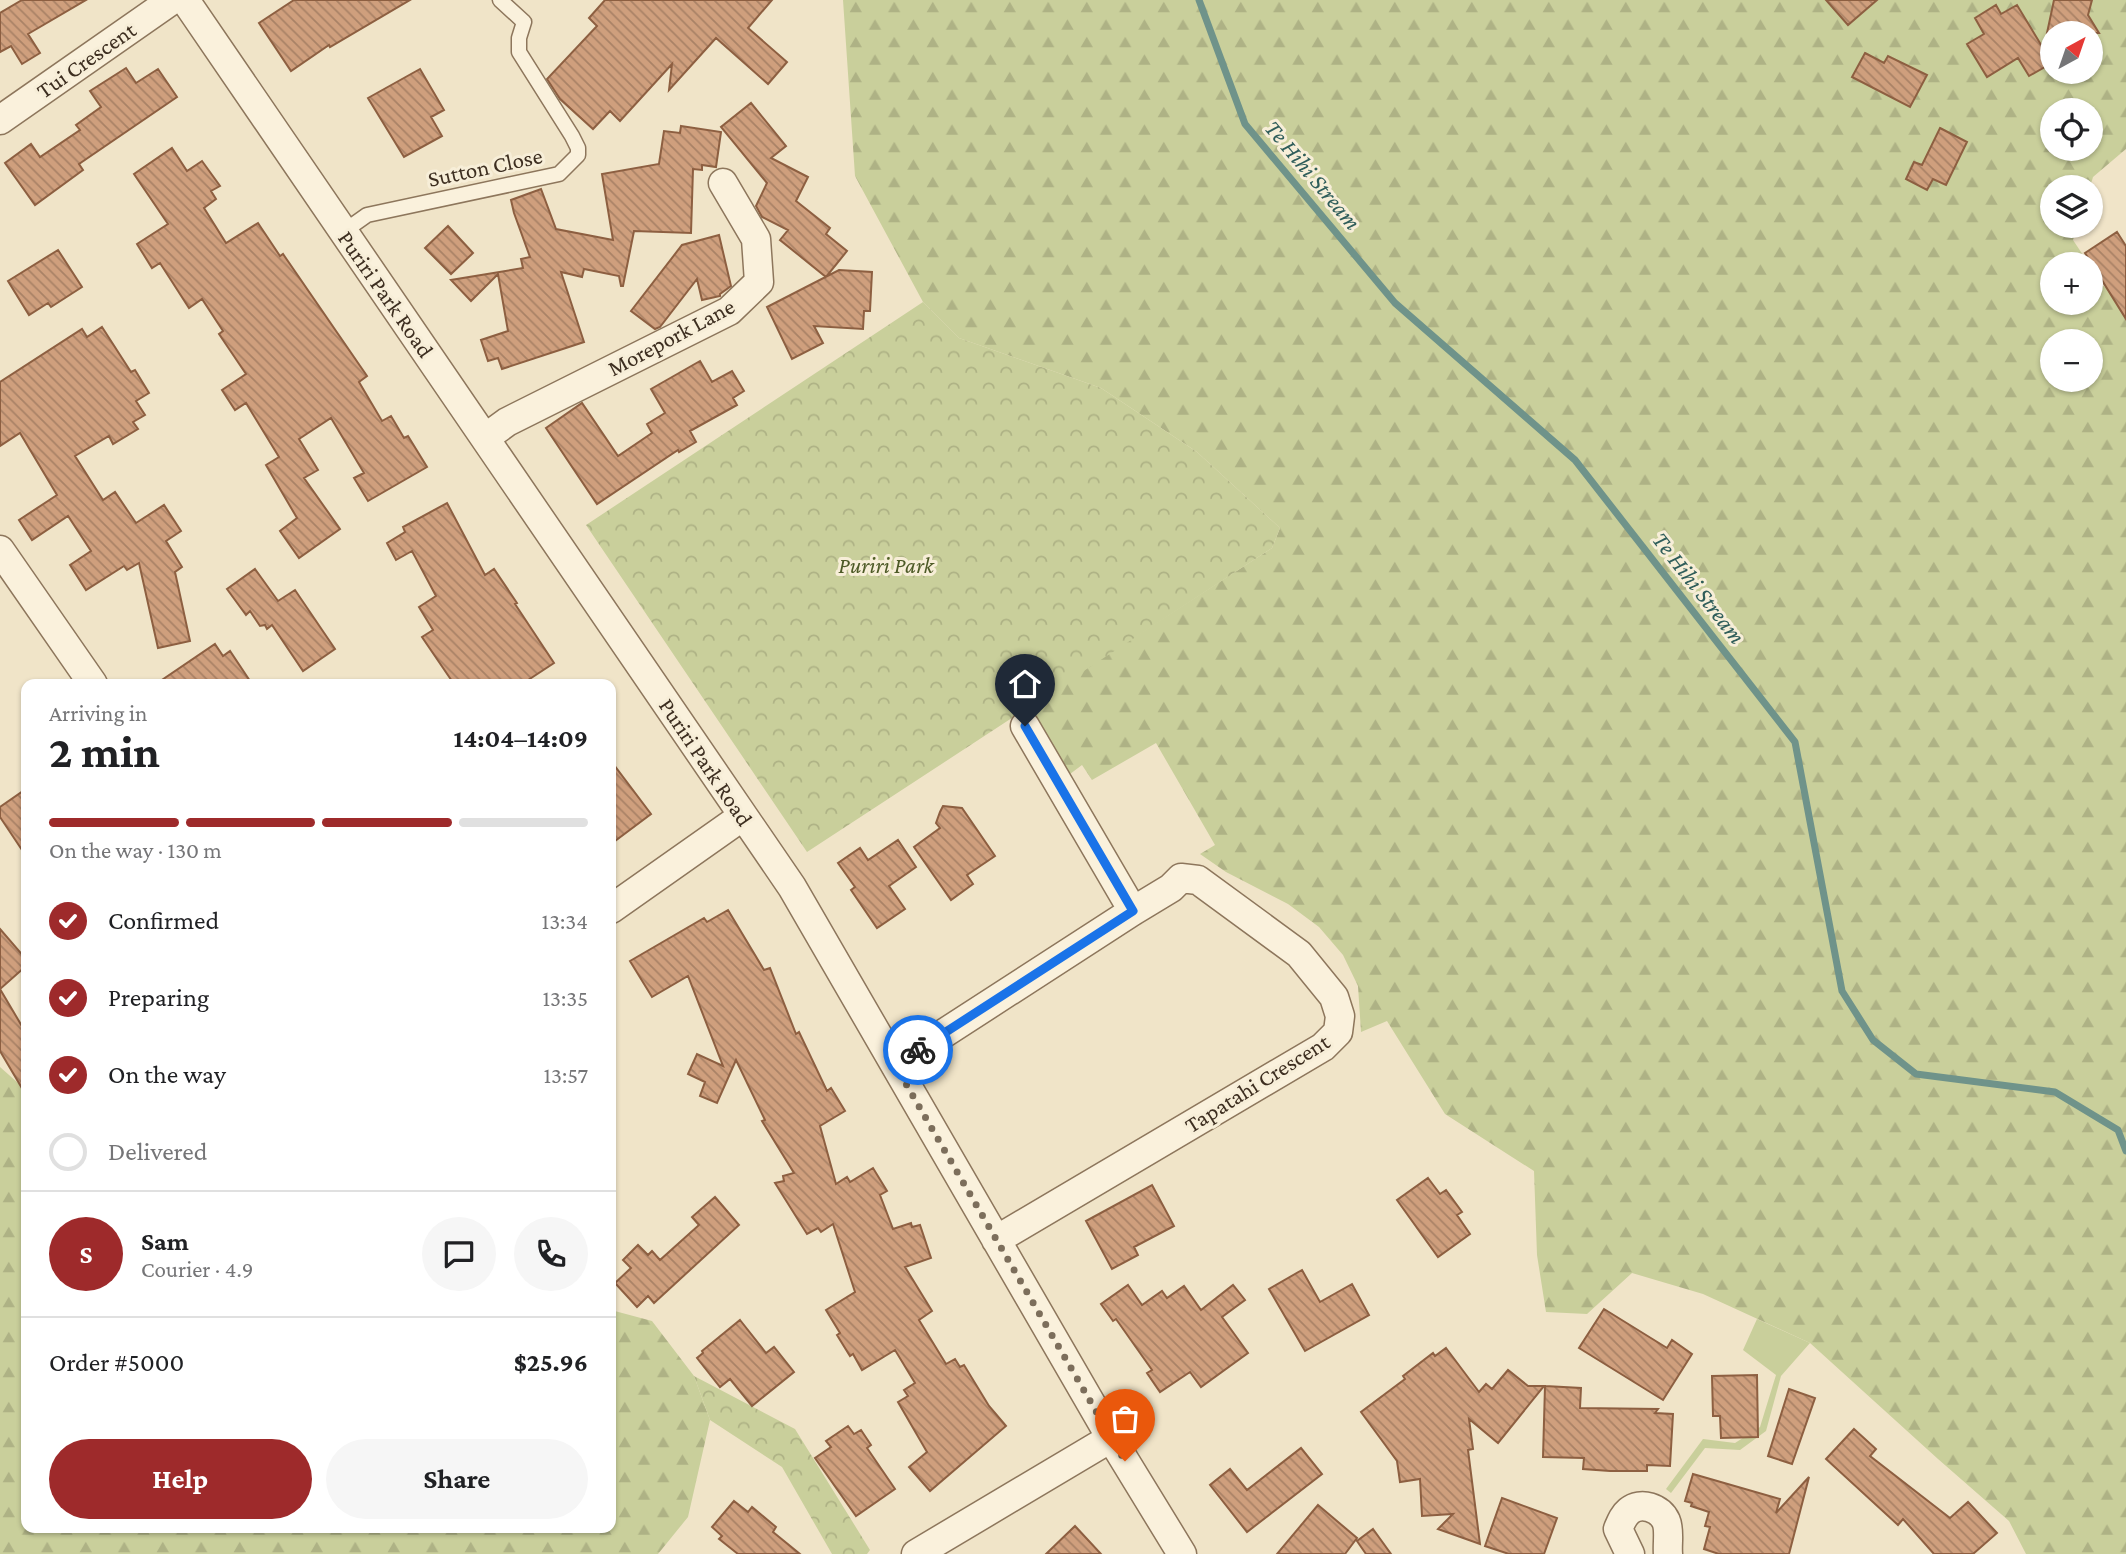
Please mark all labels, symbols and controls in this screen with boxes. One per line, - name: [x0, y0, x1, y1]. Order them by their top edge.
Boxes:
- street label: Tui Crescent: [32, 16, 141, 104]
- north arrow: [2040, 21, 2104, 84]
- map controls: [2040, 21, 2103, 392]
- button: locate: [2040, 98, 2103, 161]
- water label: Te Hihi Stream: [1260, 114, 1367, 235]
- street label: Sutton Close: [425, 142, 545, 192]
- button: layers: [2040, 175, 2103, 238]
- street label: Puriri Park Road: [333, 226, 439, 362]
- button: +: [2040, 252, 2103, 315]
- street label: Morepork Lane: [603, 293, 739, 381]
- button: −: [2040, 329, 2103, 392]
- water label: Te Hihi Stream: [1647, 526, 1751, 649]
- park label: Puriri Park: [838, 552, 935, 578]
- pin: [995, 654, 1055, 726]
- icon: home: [1006, 665, 1044, 703]
- street label: Puriri Park Road: [654, 693, 758, 831]
- text: Arriving in: [49, 700, 147, 726]
- text: 14:04–14:09: [454, 724, 588, 753]
- text: 2 min: [49, 726, 160, 777]
- text: On the way · 130 m: [49, 837, 222, 863]
- icon: check: [49, 902, 87, 940]
- text: Confirmed: [108, 906, 219, 935]
- text: 13:34: [542, 908, 588, 934]
- icon: check: [49, 979, 87, 1017]
- text: Preparing: [108, 983, 209, 1012]
- text: 13:35: [542, 985, 588, 1011]
- courier: [883, 1015, 953, 1085]
- street label: Tapatahi Crescent: [1180, 1028, 1335, 1138]
- icon: bike: [899, 1031, 937, 1069]
- icon: check: [49, 1056, 87, 1094]
- text: On the way: [108, 1060, 226, 1089]
- text: 13:57: [543, 1062, 588, 1088]
- text: Delivered: [108, 1137, 207, 1166]
- button: chat: [422, 1217, 496, 1291]
- button: phone: [514, 1217, 588, 1291]
- text: Sam: [141, 1227, 189, 1256]
- text: S: [80, 1240, 93, 1269]
- text: Courier · 4.9: [141, 1256, 253, 1282]
- text: Order #5000: [49, 1348, 184, 1377]
- text: $25.96: [514, 1348, 588, 1377]
- pin: [1095, 1389, 1155, 1461]
- icon: bag: [1106, 1400, 1144, 1438]
- button: Help: [49, 1439, 312, 1519]
- button: Share: [326, 1439, 588, 1519]

